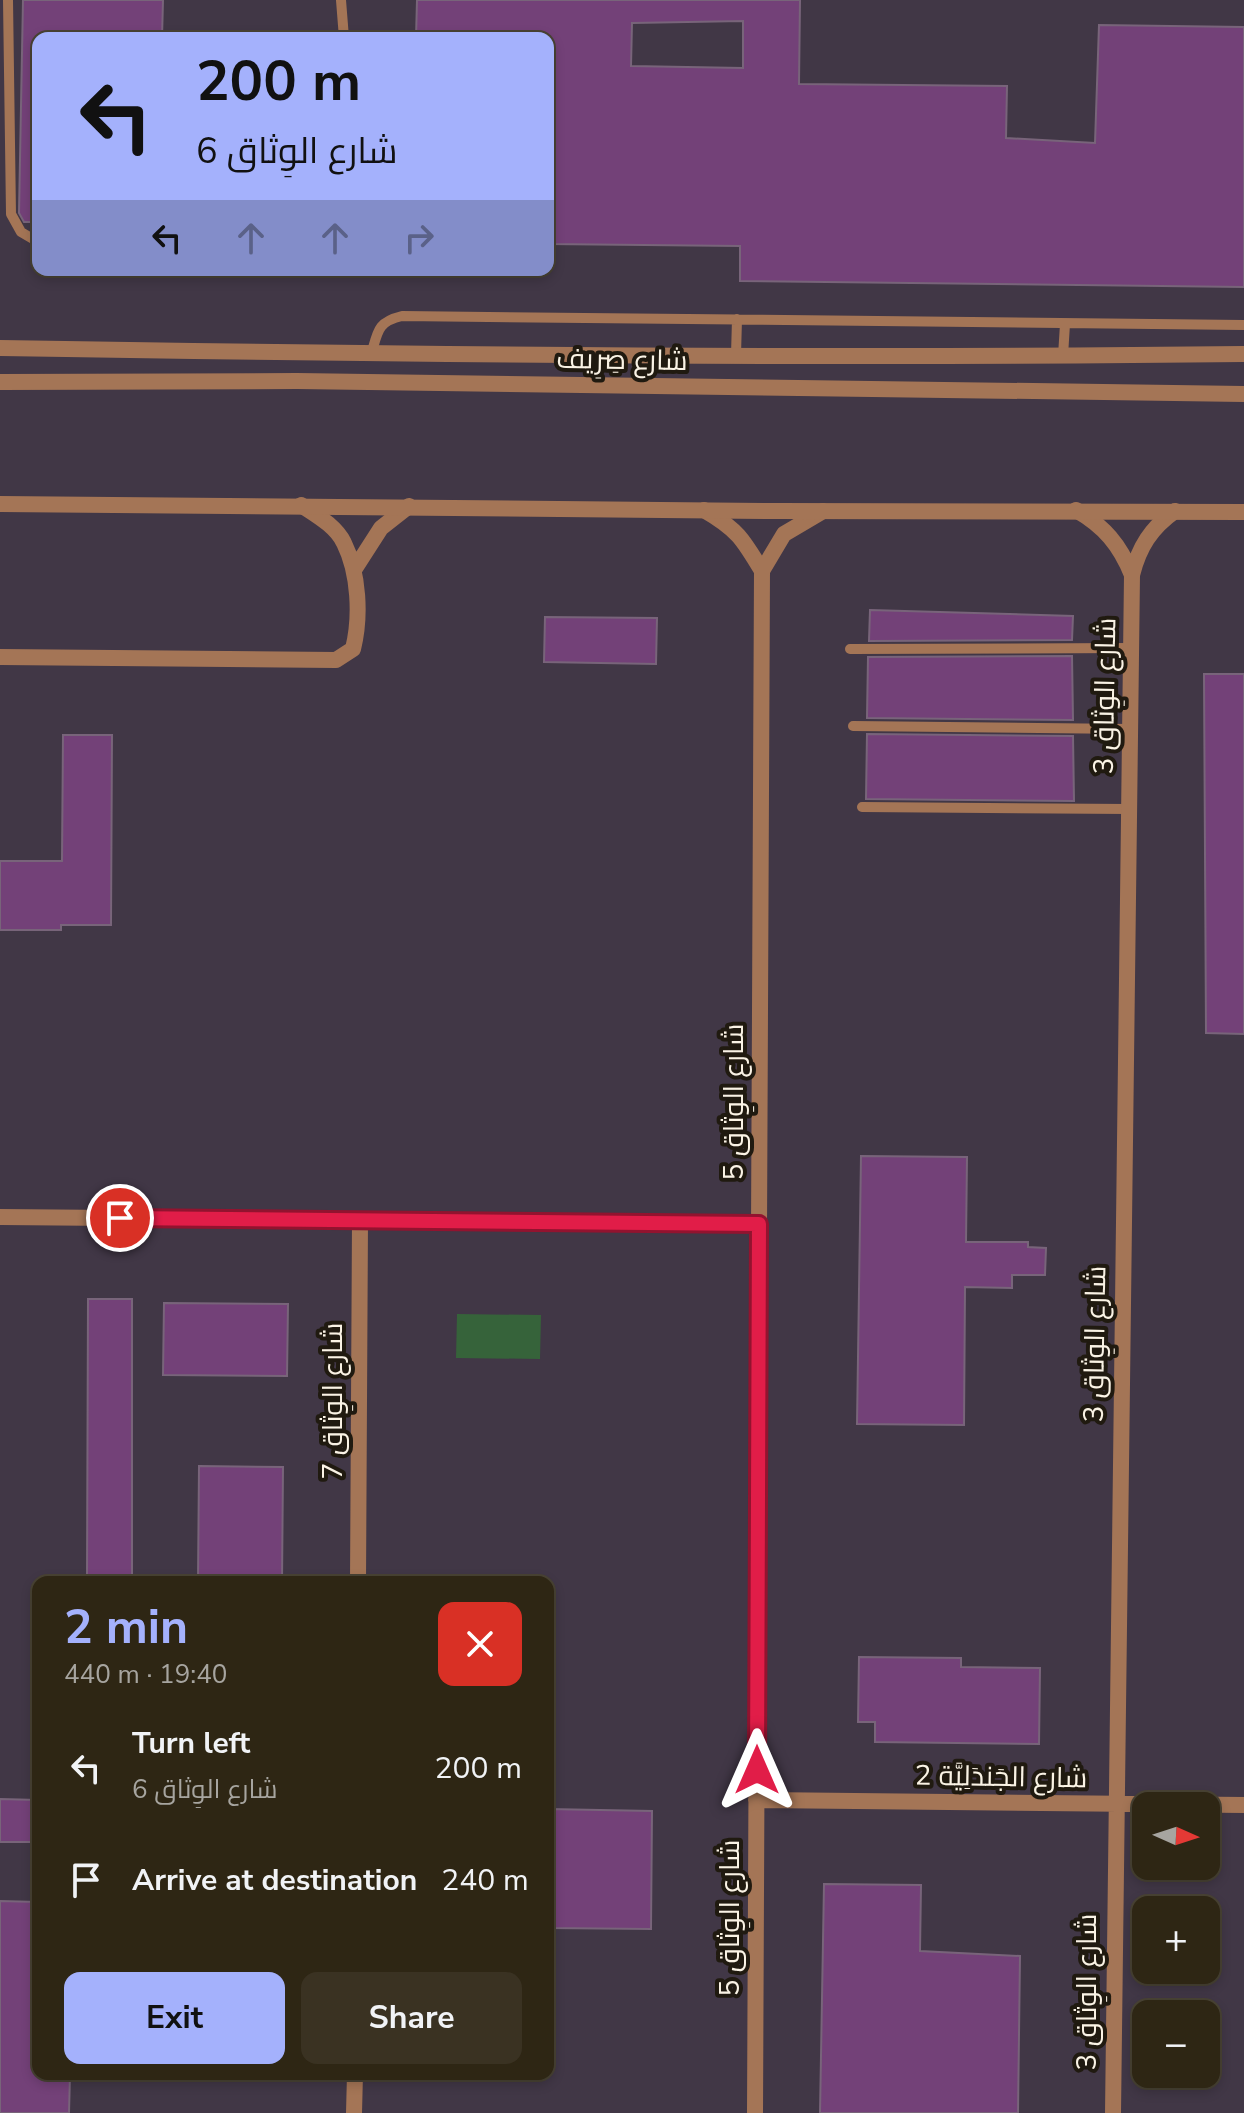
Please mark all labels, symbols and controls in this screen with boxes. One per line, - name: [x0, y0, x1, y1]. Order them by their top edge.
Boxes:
- text: 200 m: [196, 43, 361, 120]
- icon: left: [64, 64, 168, 168]
- text: شارع الوِثاق 6: [196, 127, 398, 176]
- icon: left: [145, 216, 189, 260]
- icon: ahead: [229, 216, 273, 260]
- icon: ahead: [313, 216, 357, 260]
- icon: right: [397, 216, 441, 260]
- street label: شارع صِرِيف: [556, 340, 688, 381]
- street label: شارع الوِثاق 3: [1085, 617, 1127, 775]
- street label: شارع الوِثاق 5: [715, 1024, 755, 1180]
- pin: [86, 1184, 154, 1252]
- icon: arrive: [98, 1196, 142, 1240]
- street label: شارع الوِثاق 3: [1075, 1265, 1117, 1423]
- street label: شارع الوِثاق 7: [314, 1323, 354, 1479]
- text: 2 min: [64, 1594, 188, 1660]
- button: close: [438, 1602, 522, 1686]
- text: 440 m · 19:40: [64, 1657, 227, 1692]
- text: Turn left: [132, 1723, 250, 1764]
- position arrow: [715, 1728, 799, 1812]
- icon: left: [64, 1746, 108, 1790]
- text: 200 m: [435, 1748, 522, 1789]
- street label: شارع الجَندَلِيَّة 2: [914, 1756, 1088, 1798]
- text: شارع الوِثاق 6: [132, 1772, 278, 1807]
- north arrow: [1132, 1792, 1220, 1880]
- map controls: [1132, 1792, 1220, 2088]
- street label: شارع الوِثاق 5: [711, 1840, 751, 1996]
- icon: arrive: [64, 1858, 108, 1902]
- text: Arrive at destination: [132, 1860, 417, 1901]
- text: 240 m: [441, 1860, 529, 1901]
- button: +: [1132, 1896, 1220, 1984]
- street label: شارع الوِثاق 3: [1068, 1914, 1108, 2070]
- button: Exit: [64, 1972, 285, 2064]
- button: Share: [301, 1972, 522, 2064]
- button: −: [1132, 2000, 1220, 2088]

